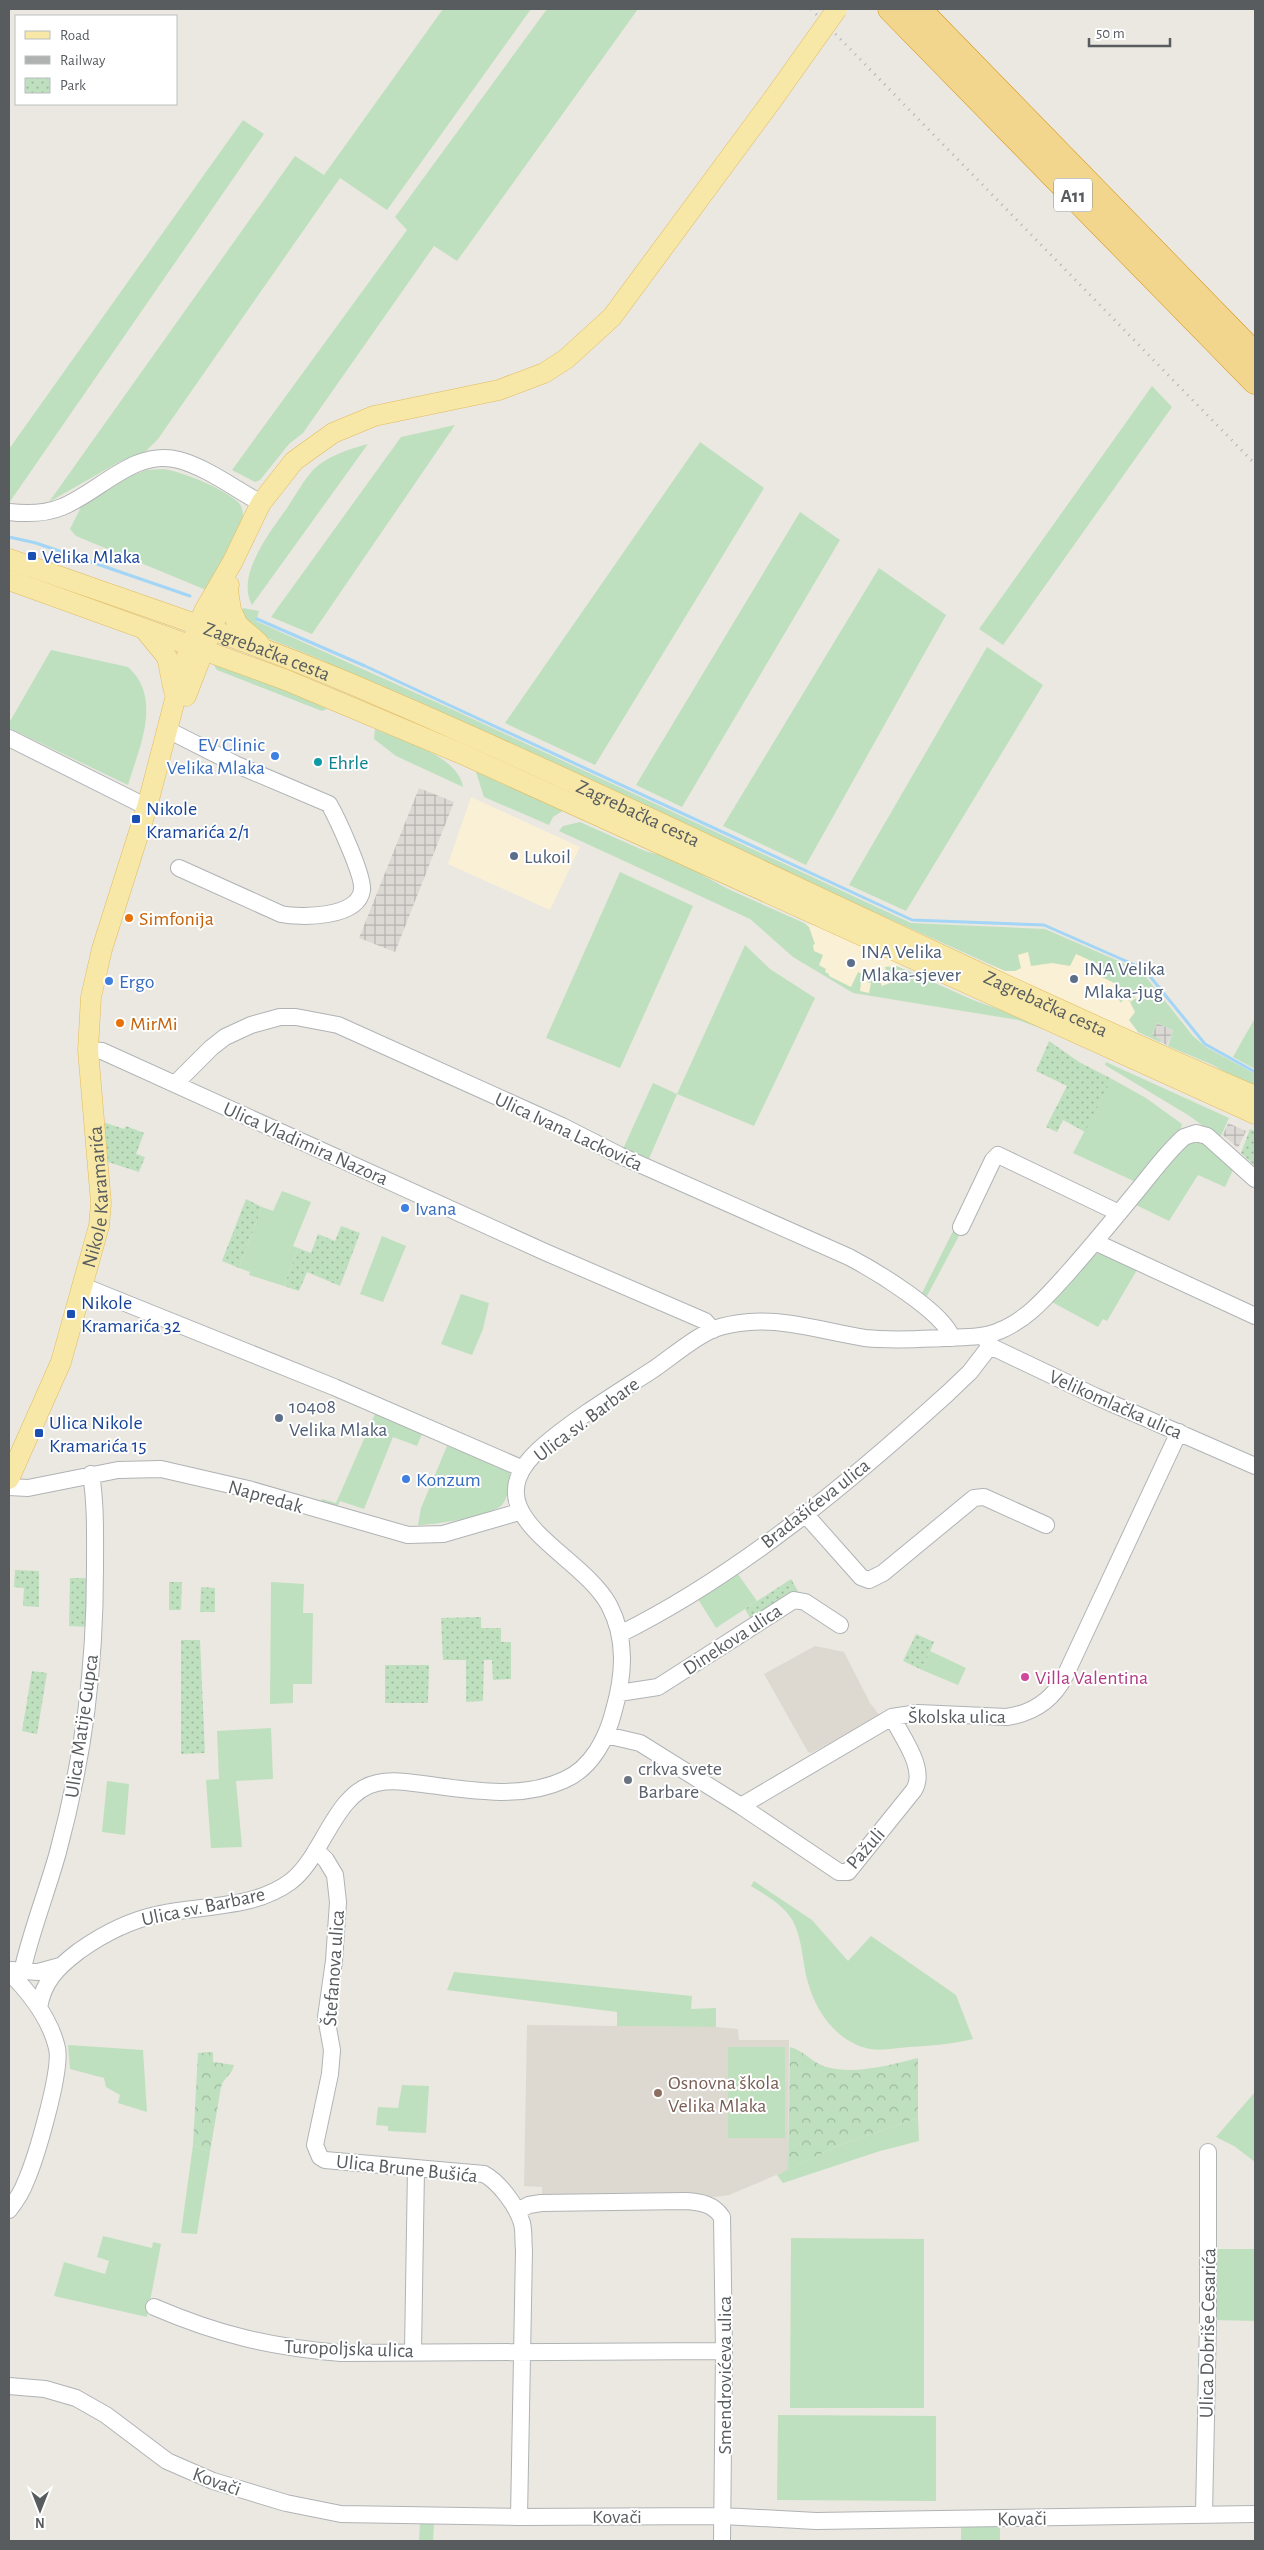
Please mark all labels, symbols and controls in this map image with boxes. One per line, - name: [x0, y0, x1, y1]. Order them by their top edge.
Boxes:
- legend: [15, 15, 178, 105]
- scale bar: [1089, 15, 1170, 47]
- text: 50 m: [1096, 26, 1125, 41]
- text: Road: [60, 28, 90, 43]
- text: Railway: [60, 53, 106, 68]
- text: Park: [60, 78, 86, 93]
- road number: A11: [1054, 178, 1092, 212]
- place label: Velika Mlaka: [42, 547, 141, 567]
- marker: Velika Mlaka: [26, 550, 38, 562]
- street label: Zagrebačka cesta: [201, 619, 333, 685]
- place label: EV Clinic Velika Mlaka: [166, 735, 265, 778]
- marker: EV Clinic Velika Mlaka: [269, 750, 281, 762]
- place label: Ehrle: [328, 753, 368, 773]
- marker: Ehrle: [312, 756, 324, 768]
- street label: Zagrebačka cesta: [573, 776, 703, 851]
- place label: Nikole Kramarića 2/1: [146, 799, 250, 842]
- marker: Nikole Kramarića 2/1: [130, 813, 142, 825]
- place label: Lukoil: [524, 847, 571, 867]
- marker: Lukoil: [508, 850, 520, 862]
- place label: Simfonija: [139, 909, 214, 929]
- marker: Simfonija: [123, 912, 135, 924]
- place label: INA Velika Mlaka-sjever: [861, 942, 961, 985]
- marker: INA Velika Mlaka-sjever: [845, 957, 857, 969]
- place label: INA Velika Mlaka-jug: [1084, 959, 1165, 1002]
- street label: Zagrebačka cesta: [981, 967, 1111, 1041]
- place label: Ergo: [119, 972, 154, 992]
- marker: INA Velika Mlaka-jug: [1068, 973, 1080, 985]
- marker: Ergo: [103, 975, 115, 987]
- place label: MirMi: [130, 1014, 178, 1034]
- marker: MirMi: [114, 1017, 126, 1029]
- street label: Ulica Ivana Lackovića: [492, 1089, 646, 1175]
- street label: Ulica Vladimira Nazora: [220, 1099, 391, 1189]
- street label: Nikole Karamarića: [79, 1125, 112, 1270]
- place label: Ivana: [415, 1199, 456, 1219]
- marker: Ivana: [399, 1202, 411, 1214]
- place label: Nikole Kramarića 32: [81, 1293, 181, 1336]
- marker: Nikole Kramarića 32: [65, 1308, 77, 1320]
- street label: Velikomlačka ulica: [1046, 1367, 1185, 1443]
- street label: Ulica sv. Barbare: [530, 1374, 643, 1466]
- place label: 10408 Velika Mlaka: [289, 1397, 388, 1440]
- marker: 10408 Velika Mlaka: [273, 1412, 285, 1424]
- place label: Ulica Nikole Kramarića 15: [49, 1413, 147, 1456]
- marker: Ulica Nikole Kramarića 15: [33, 1427, 45, 1439]
- street label: Bradašićeva ulica: [757, 1455, 874, 1552]
- place label: Konzum: [416, 1470, 481, 1490]
- marker: Konzum: [400, 1473, 412, 1485]
- street label: Napredak: [226, 1477, 305, 1517]
- street label: Dinekova ulica: [680, 1601, 785, 1679]
- street label: Ulica Matije Gupca: [62, 1653, 102, 1799]
- place label: Villa Valentina: [1035, 1668, 1148, 1688]
- marker: Villa Valentina: [1019, 1671, 1031, 1683]
- street label: Školska ulica: [908, 1706, 1006, 1727]
- place label: crkva svete Barbare: [638, 1759, 722, 1802]
- marker: crkva svete Barbare: [622, 1774, 634, 1786]
- street label: Pažuli: [843, 1824, 889, 1873]
- street label: Ulica sv. Barbare: [140, 1884, 267, 1930]
- street label: Štefanova ulica: [319, 1909, 348, 2027]
- place label: Osnovna škola Velika Mlaka: [668, 2073, 779, 2116]
- marker: Osnovna škola Velika Mlaka: [652, 2087, 664, 2099]
- street label: Ulica Brune Bušića: [335, 2152, 479, 2186]
- street label: Ulica Dobriše Cesarića: [1197, 2248, 1219, 2418]
- street label: Smendrovićeva ulica: [715, 2296, 735, 2454]
- street label: Turopoljska ulica: [284, 2337, 414, 2361]
- street label: Kovači: [190, 2464, 244, 2500]
- north arrow: [15, 2485, 65, 2535]
- street label: Kovači: [592, 2507, 642, 2527]
- street label: Kovači: [997, 2509, 1047, 2529]
- text: N: [35, 2515, 45, 2529]

